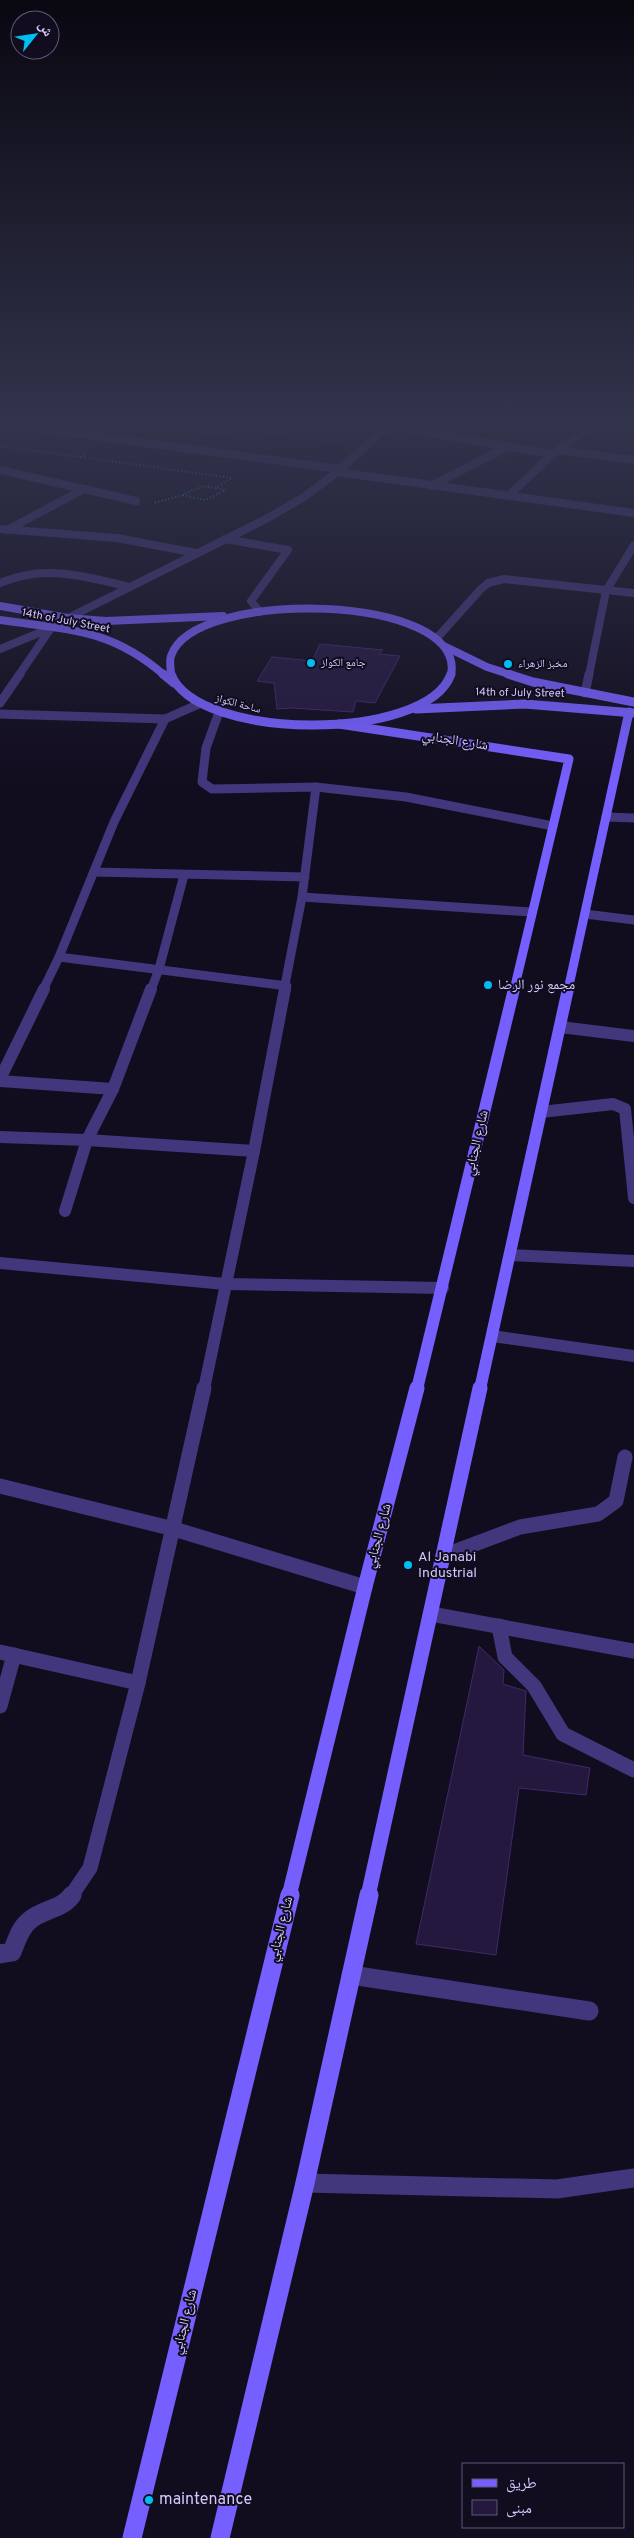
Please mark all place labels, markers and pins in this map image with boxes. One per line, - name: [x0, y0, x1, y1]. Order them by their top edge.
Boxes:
- place label: جامع الكواز: [320, 656, 366, 670]
- marker: جامع الكواز: [305, 657, 317, 669]
- place label: مخبز الزهراء: [518, 657, 567, 671]
- marker: مخبز الزهراء: [502, 658, 514, 670]
- place label: مجمع نور الرضا: [498, 977, 575, 994]
- marker: مجمع نور الرضا: [482, 979, 494, 991]
- place label: Al Janabi Industrial: [418, 1549, 477, 1582]
- marker: Al Janabi Industrial: [402, 1559, 414, 1571]
- place label: maintenance: [159, 2490, 252, 2510]
- marker: maintenance: [143, 2494, 155, 2506]

